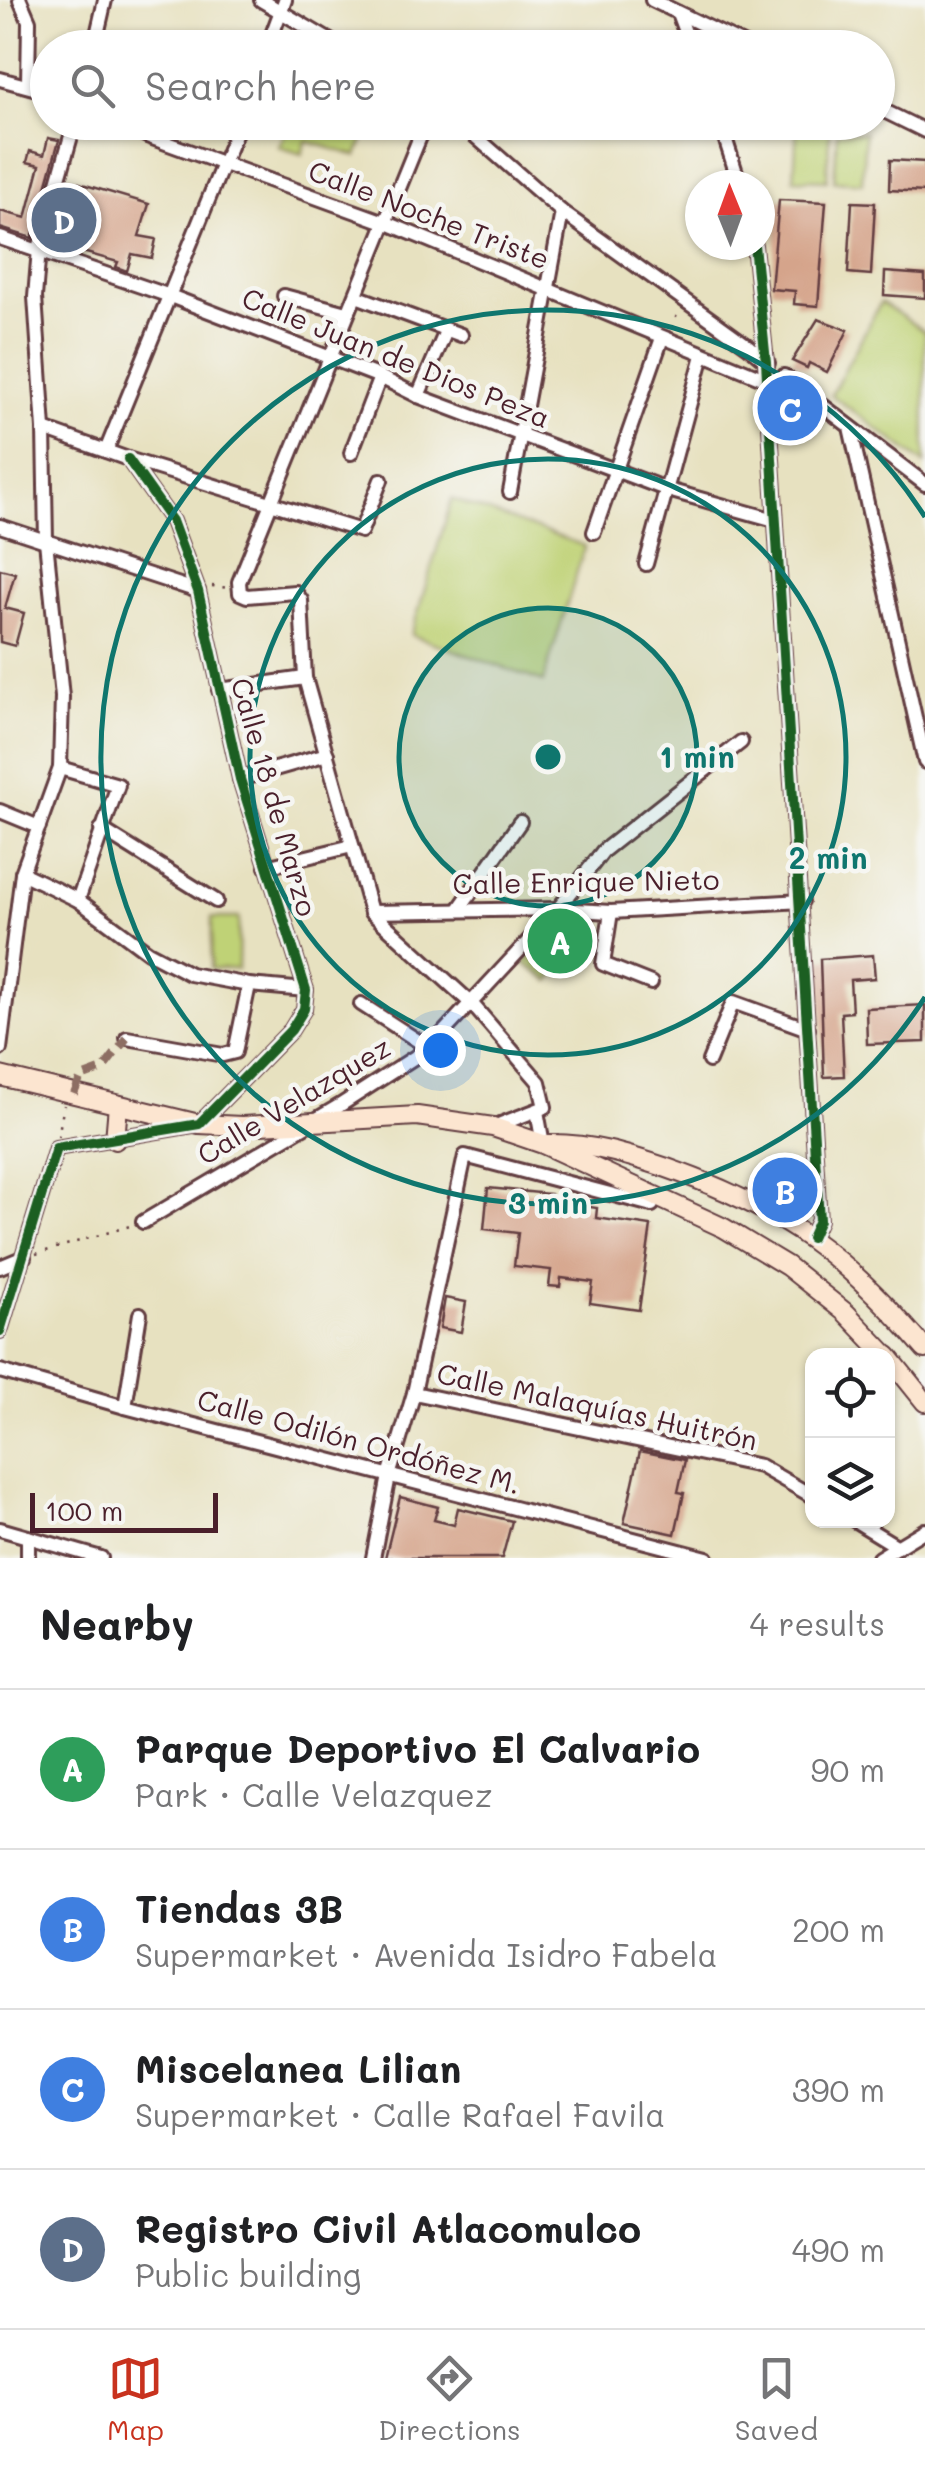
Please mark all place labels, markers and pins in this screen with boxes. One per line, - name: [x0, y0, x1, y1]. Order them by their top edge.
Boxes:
- pin: D: [32, 182, 96, 258]
- pin: C: [758, 370, 822, 446]
- centre of rings: [530, 739, 566, 775]
- pin: A: [528, 904, 592, 978]
- pin: B: [752, 1152, 818, 1228]

